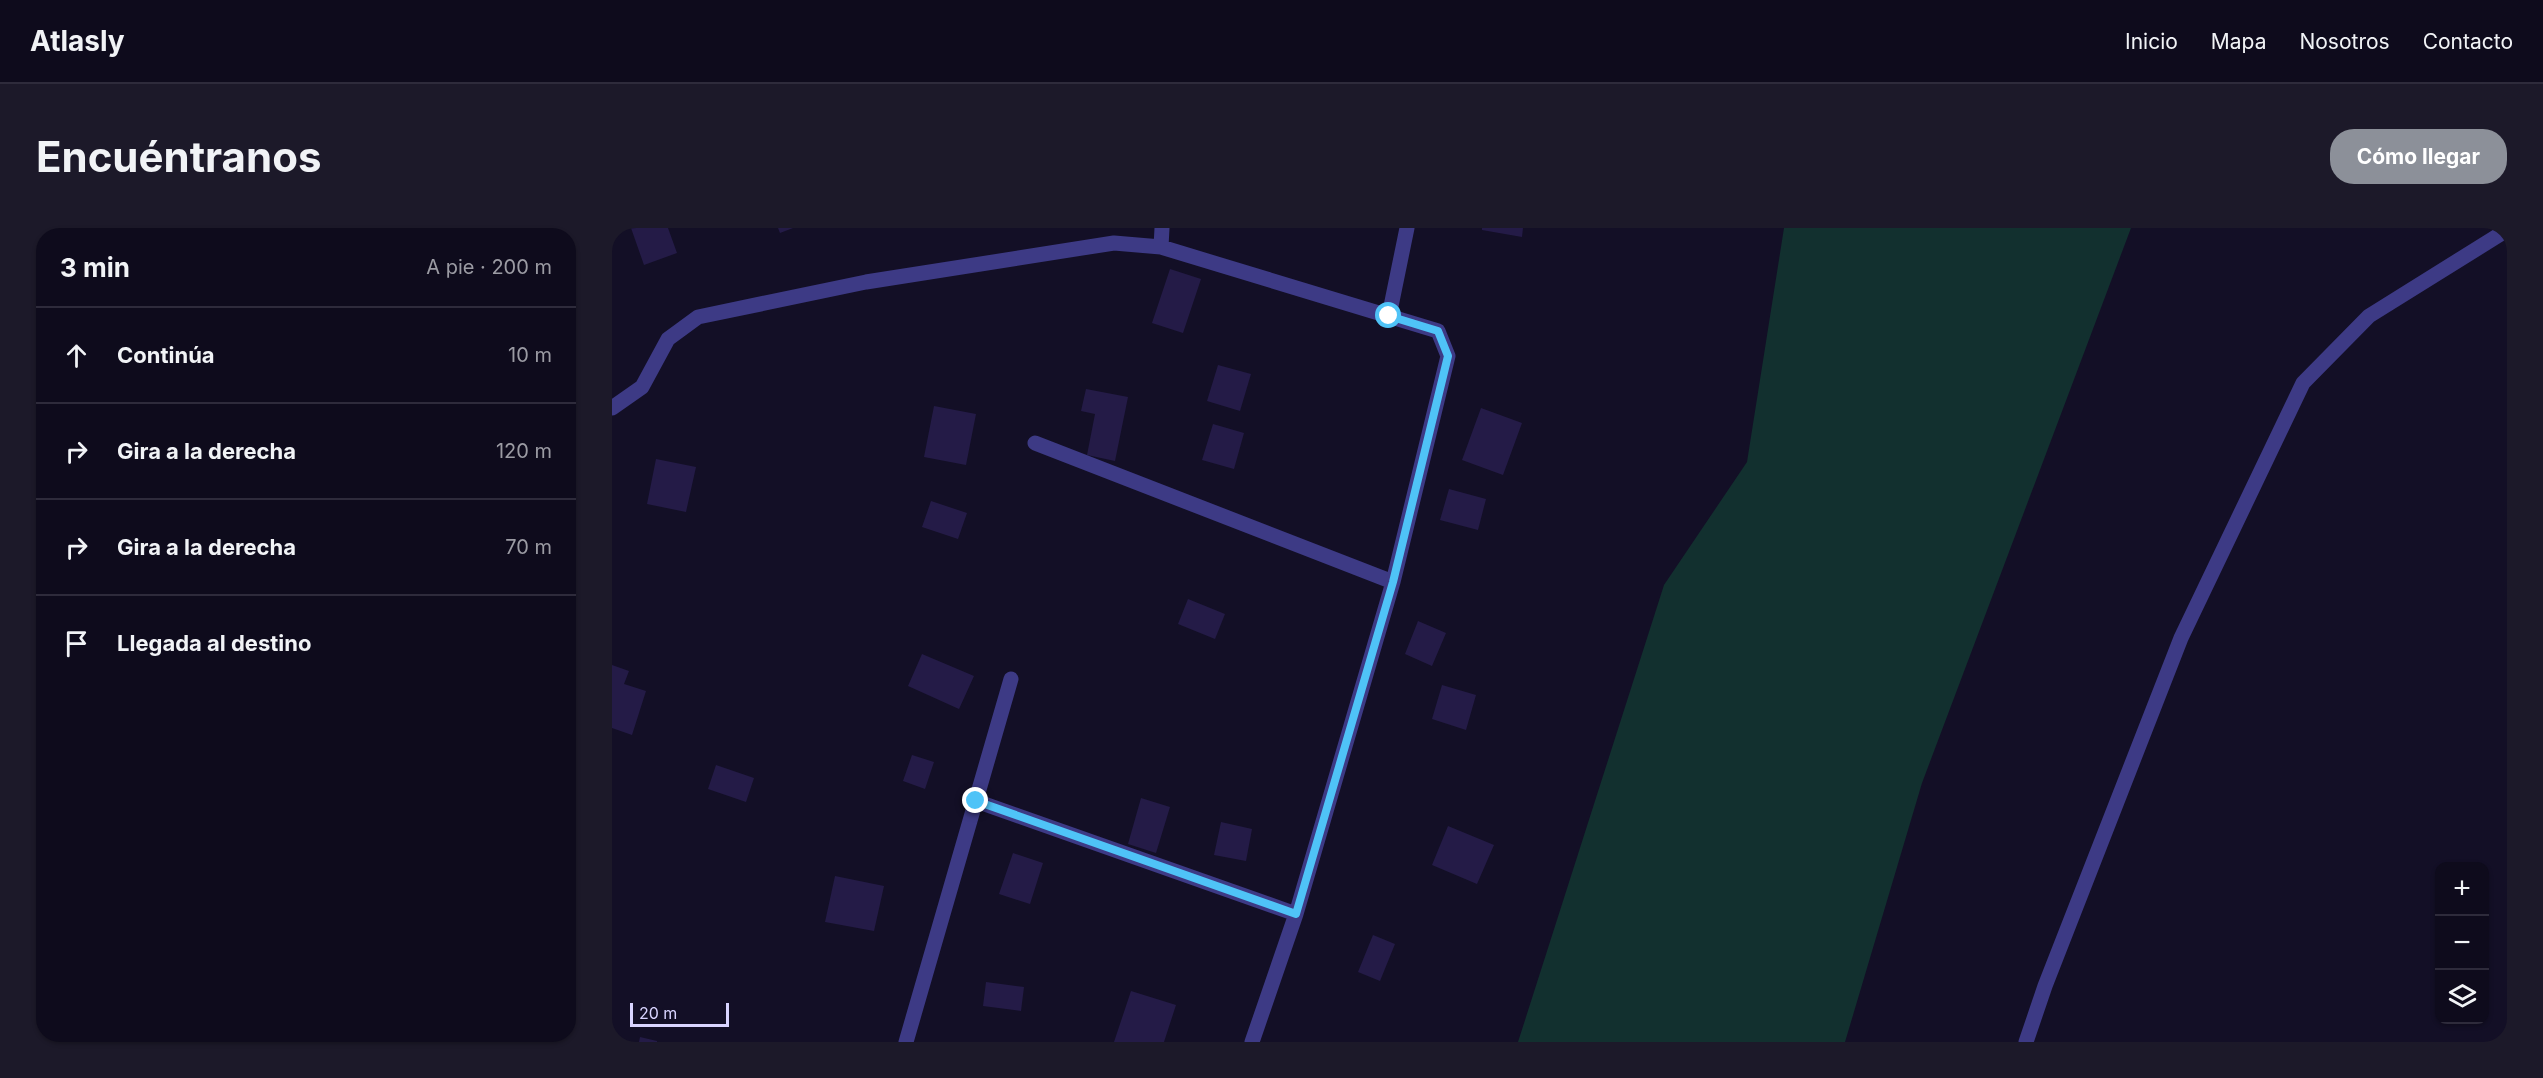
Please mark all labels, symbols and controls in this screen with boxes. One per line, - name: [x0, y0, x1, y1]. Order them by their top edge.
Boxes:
- text: Atlasly: [30, 24, 125, 58]
- text: Inicio: [2125, 29, 2178, 54]
- text: Mapa: [2211, 29, 2266, 54]
- text: Nosotros: [2299, 29, 2390, 54]
- text: Contacto: [2423, 29, 2513, 54]
- button: Cómo llegar: [2330, 129, 2507, 184]
- text: Encuéntranos: [36, 131, 321, 182]
- text: 3 min: [60, 252, 130, 283]
- text: A pie · 200 m: [426, 255, 552, 279]
- route start: [1375, 302, 1401, 328]
- icon: ahead: [60, 339, 93, 372]
- text: Continúa: [117, 342, 215, 368]
- text: 10 m: [508, 343, 552, 367]
- icon: right: [60, 435, 93, 468]
- text: Gira a la derecha: [117, 438, 296, 464]
- text: 120 m: [496, 439, 552, 463]
- icon: right: [60, 531, 93, 564]
- text: Gira a la derecha: [117, 534, 296, 560]
- text: 70 m: [505, 535, 552, 559]
- icon: arrive: [60, 627, 93, 660]
- text: Llegada al destino: [117, 630, 311, 656]
- route end: [962, 787, 988, 813]
- map controls: [2435, 862, 2489, 1024]
- button: +: [2435, 862, 2489, 916]
- button: −: [2435, 916, 2489, 970]
- button: layers: [2435, 970, 2489, 1024]
- scale bar: [630, 1000, 729, 1028]
- text: 20 m: [639, 1003, 677, 1023]

